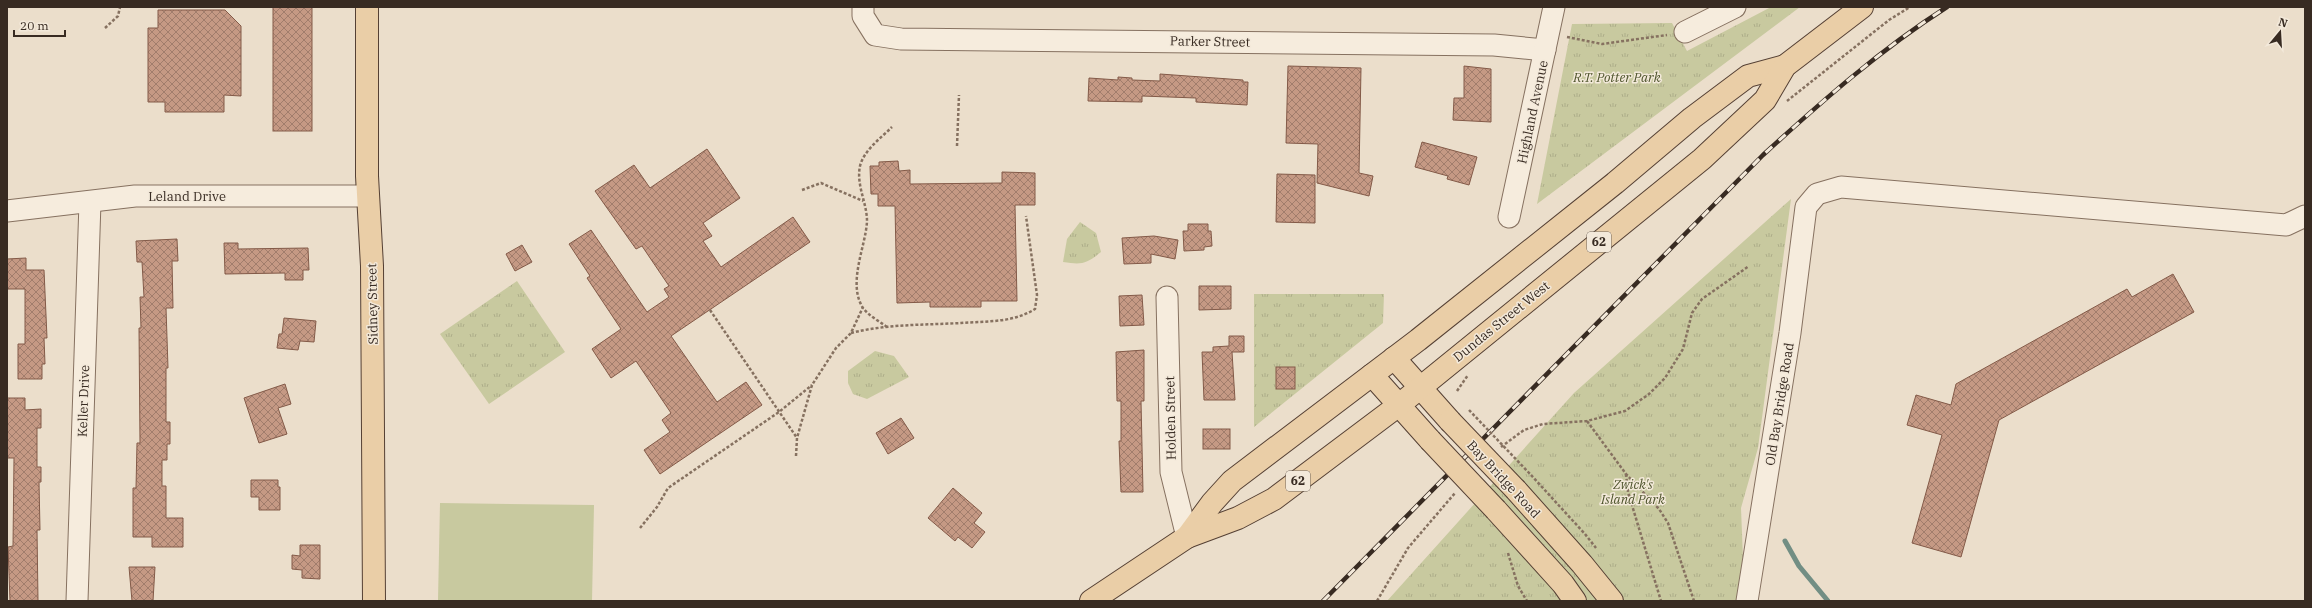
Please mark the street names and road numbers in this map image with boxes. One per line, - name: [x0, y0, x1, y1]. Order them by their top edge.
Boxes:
- street label: Parker Street: [1170, 32, 1251, 51]
- street label: Highland Avenue: [1513, 59, 1552, 165]
- street label: Leland Drive: [148, 188, 226, 205]
- road number: 62: [1587, 232, 1611, 252]
- street label: Sidney Street: [363, 263, 382, 345]
- street label: Dundas Street West: [1450, 277, 1553, 366]
- street label: Old Bay Bridge Road: [1761, 341, 1798, 467]
- street label: Keller Drive: [74, 365, 93, 437]
- street label: Holden Street: [1161, 375, 1180, 460]
- street label: Bay Bridge Road: [1463, 437, 1544, 522]
- road number: 62: [1286, 471, 1310, 491]

